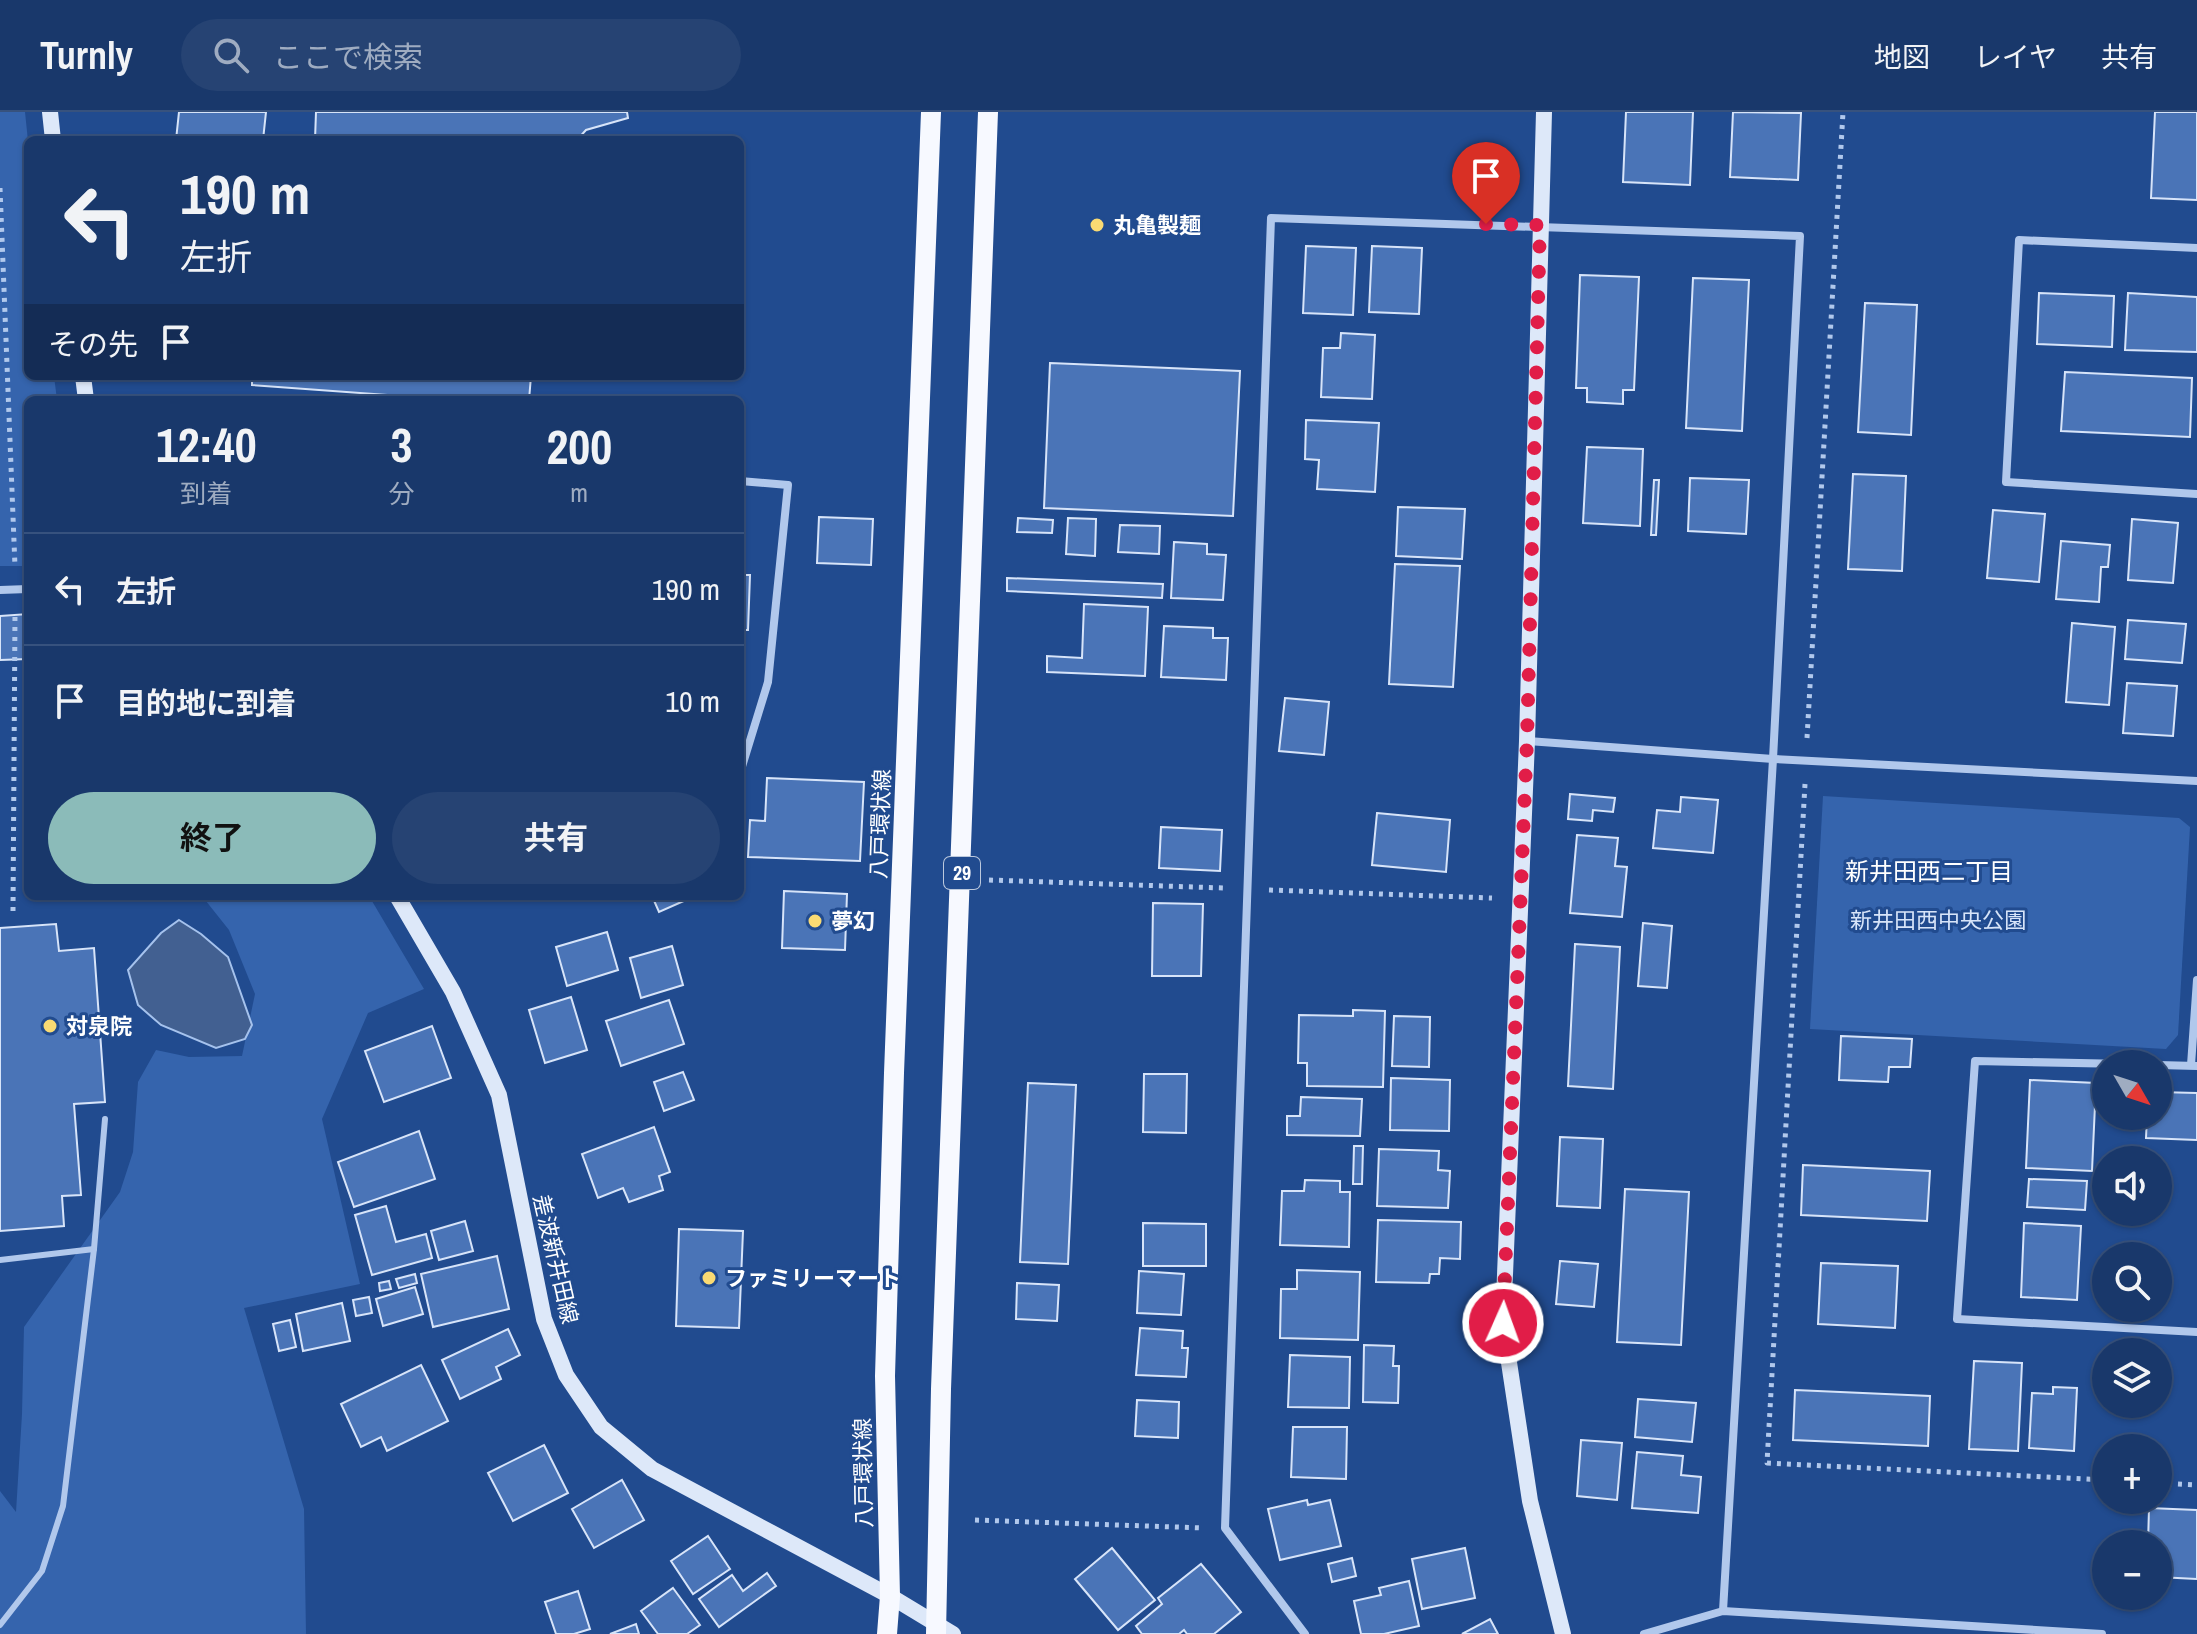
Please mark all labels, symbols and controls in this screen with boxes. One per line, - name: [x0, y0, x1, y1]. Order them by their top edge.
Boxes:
- search box: [181, 19, 741, 91]
- text: Turnly: [40, 30, 133, 81]
- icon: search: [209, 33, 253, 77]
- text: ここで検索: [273, 37, 423, 77]
- text: 地図: [1874, 38, 1930, 76]
- text: レイヤ: [1974, 38, 2057, 76]
- text: 共有: [2101, 38, 2157, 76]
- pin: [1452, 142, 1520, 224]
- icon: arrive: [1464, 154, 1508, 198]
- text: 190 m: [180, 156, 310, 231]
- icon: left: [48, 168, 152, 272]
- place label: 丸亀製麺: [1113, 210, 1201, 240]
- marker: 丸亀製麺: [1088, 216, 1106, 234]
- text: 左折: [180, 233, 252, 281]
- icon: arrive: [154, 320, 198, 364]
- text: その先: [48, 324, 138, 364]
- text: 12:40: [156, 412, 257, 477]
- text: 3: [391, 412, 412, 477]
- text: 200: [546, 414, 612, 479]
- text: m: [570, 475, 588, 510]
- text: 到着: [180, 476, 232, 511]
- text: 分: [388, 476, 414, 511]
- icon: left: [48, 567, 92, 611]
- text: 190 m: [652, 569, 720, 609]
- text: 左折: [116, 571, 176, 611]
- icon: arrive: [48, 679, 92, 723]
- text: 10 m: [665, 681, 720, 721]
- text: 目的地に到着: [116, 683, 296, 723]
- street label: 八戸環状線: [863, 769, 897, 879]
- button: 終了: [48, 792, 376, 884]
- button: 共有: [392, 792, 720, 884]
- district label: 新井田西二丁目: [1845, 855, 2013, 887]
- road number: 29: [944, 857, 980, 889]
- park label: 新井田西中央公園: [1850, 905, 2026, 935]
- place label: 夢幻: [831, 906, 875, 936]
- marker: 夢幻: [806, 912, 824, 930]
- place label: 対泉院: [66, 1011, 132, 1041]
- marker: 対泉院: [41, 1017, 59, 1035]
- north arrow: [2092, 1050, 2172, 1130]
- map controls: [2092, 1050, 2172, 1610]
- button: sound: [2092, 1146, 2172, 1226]
- street label: 差波新井田線: [527, 1191, 585, 1327]
- button: search: [2092, 1242, 2172, 1322]
- place label: ファミリーマート: [725, 1263, 901, 1293]
- marker: ファミリーマート: [700, 1269, 718, 1287]
- position arrow: [1461, 1281, 1545, 1365]
- button: layers: [2092, 1338, 2172, 1418]
- street label: 八戸環状線: [847, 1418, 879, 1528]
- button: +: [2092, 1434, 2172, 1514]
- button: −: [2092, 1530, 2172, 1610]

